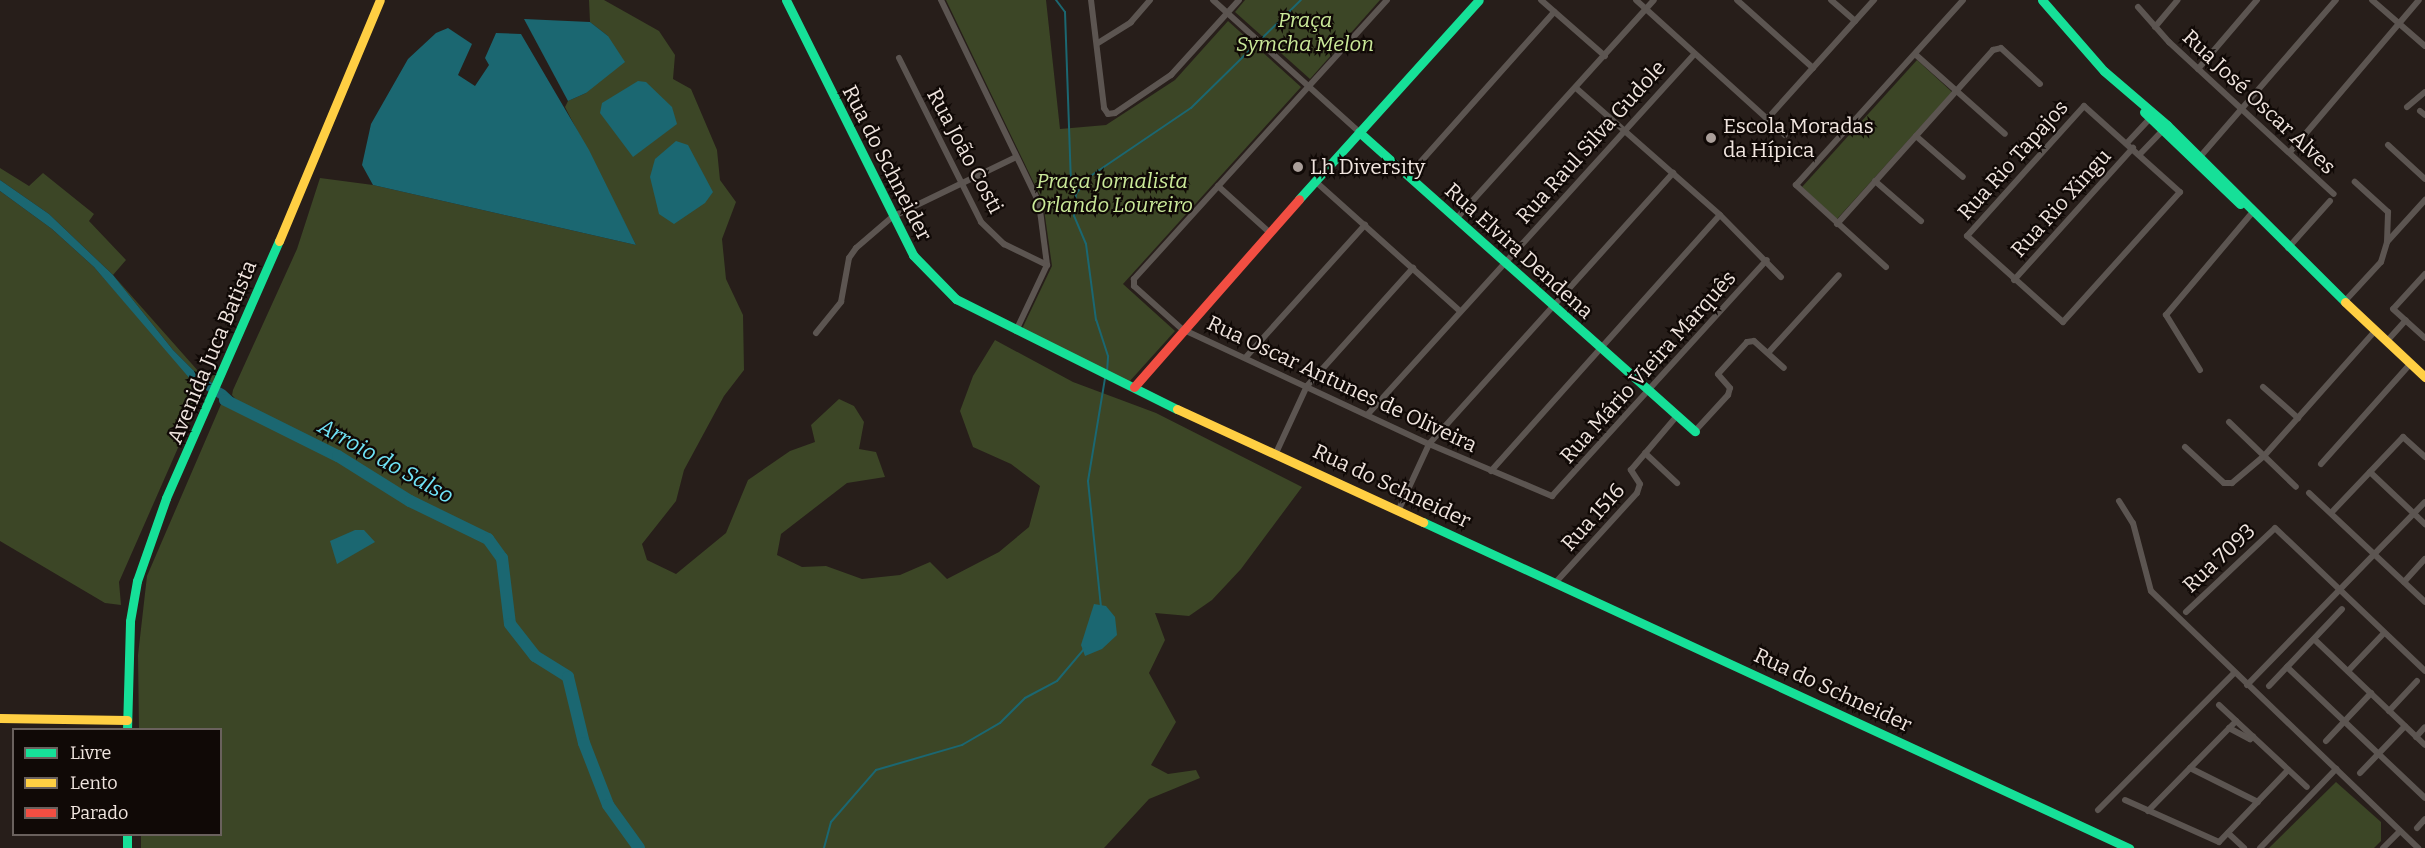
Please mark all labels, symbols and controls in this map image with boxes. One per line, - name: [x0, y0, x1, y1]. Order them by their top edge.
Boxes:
- park label: Praça Symcha Melon: [1236, 7, 1374, 57]
- street label: Rua José Oscar Alves: [2177, 25, 2341, 179]
- street label: Rua Raul Silva Gudole: [1511, 55, 1671, 229]
- street label: Rua do Schneider: [837, 81, 937, 245]
- street label: Rua João Costi: [922, 84, 1008, 218]
- street label: Rua Rio Tapajos: [1953, 95, 2073, 225]
- place label: Escola Moradas da Hípica: [1723, 113, 1874, 163]
- marker: Escola Moradas da Hípica: [1704, 131, 1718, 145]
- street label: Rua Rio Xingu: [2006, 144, 2116, 262]
- place label: Lh Diversity: [1310, 154, 1425, 180]
- marker: Lh Diversity: [1291, 160, 1305, 174]
- park label: Praça Jornalista Orlando Loureiro: [1031, 168, 1193, 218]
- street label: Rua Elvira Dendena: [1440, 178, 1598, 324]
- street label: Avenida Juca Batista: [162, 257, 262, 447]
- street label: Rua Mário Vieira Marquês: [1555, 265, 1741, 469]
- street label: Rua Oscar Antunes de Oliveira: [1203, 310, 1481, 458]
- water label: Arroio do Salso: [314, 413, 458, 509]
- street label: Rua do Schneider: [1309, 438, 1475, 534]
- street label: Rua 1516: [1556, 478, 1630, 556]
- street label: Rua 7093: [2178, 518, 2260, 598]
- street label: Rua do Schneider: [1750, 642, 1916, 738]
- legend: [12, 728, 222, 836]
- text: Livre: [70, 742, 111, 764]
- text: Lento: [70, 772, 118, 794]
- text: Parado: [70, 802, 128, 824]

